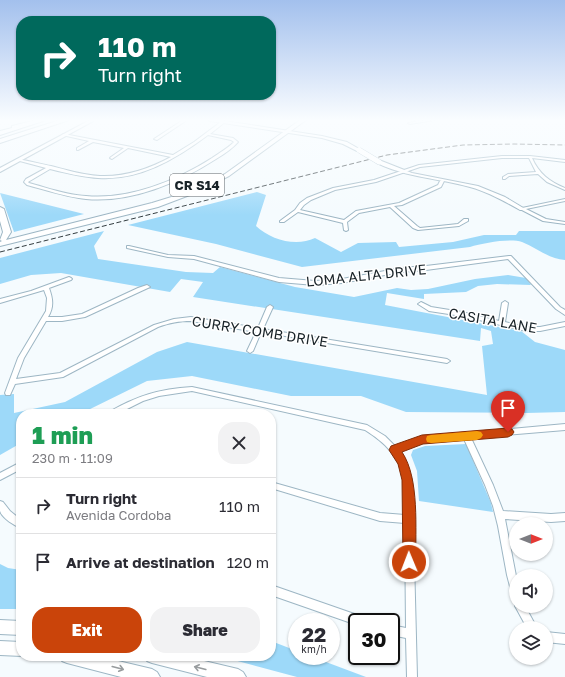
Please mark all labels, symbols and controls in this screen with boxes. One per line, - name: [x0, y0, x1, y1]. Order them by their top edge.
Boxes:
- text: 110 m: [98, 30, 177, 63]
- icon: right: [32, 32, 84, 84]
- text: Turn right: [98, 64, 182, 86]
- road number: CR S14: [170, 174, 224, 196]
- street label: LOMA ALTA DRIVE: [305, 260, 427, 290]
- street label: CASITA LANE: [448, 304, 538, 336]
- street label: CURRY COMB DRIVE: [191, 312, 329, 350]
- pin: [491, 391, 525, 432]
- icon: arrive: [497, 397, 519, 419]
- text: 1 min: [32, 420, 93, 449]
- button: close: [218, 422, 260, 464]
- text: 230 m · 11:09: [32, 450, 113, 466]
- text: Turn right: [66, 489, 137, 507]
- icon: right: [32, 495, 54, 517]
- text: 110 m: [219, 497, 260, 515]
- text: Avenida Cordoba: [66, 507, 171, 523]
- north arrow: [509, 517, 553, 561]
- map controls: [509, 517, 553, 665]
- position arrow: [388, 541, 430, 583]
- icon: arrive: [32, 551, 54, 573]
- text: Arrive at destination: [66, 553, 215, 571]
- text: 120 m: [227, 553, 269, 571]
- button: sound: [509, 569, 553, 613]
- button: Exit: [32, 607, 142, 653]
- button: Share: [150, 607, 260, 653]
- speed limit sign: 30: [348, 613, 400, 665]
- button: layers: [509, 621, 553, 665]
- text: 22: [302, 622, 326, 646]
- text: km/h: [301, 643, 327, 655]
- one-way arrow: [193, 663, 206, 671]
- one-way arrow: [112, 665, 125, 672]

